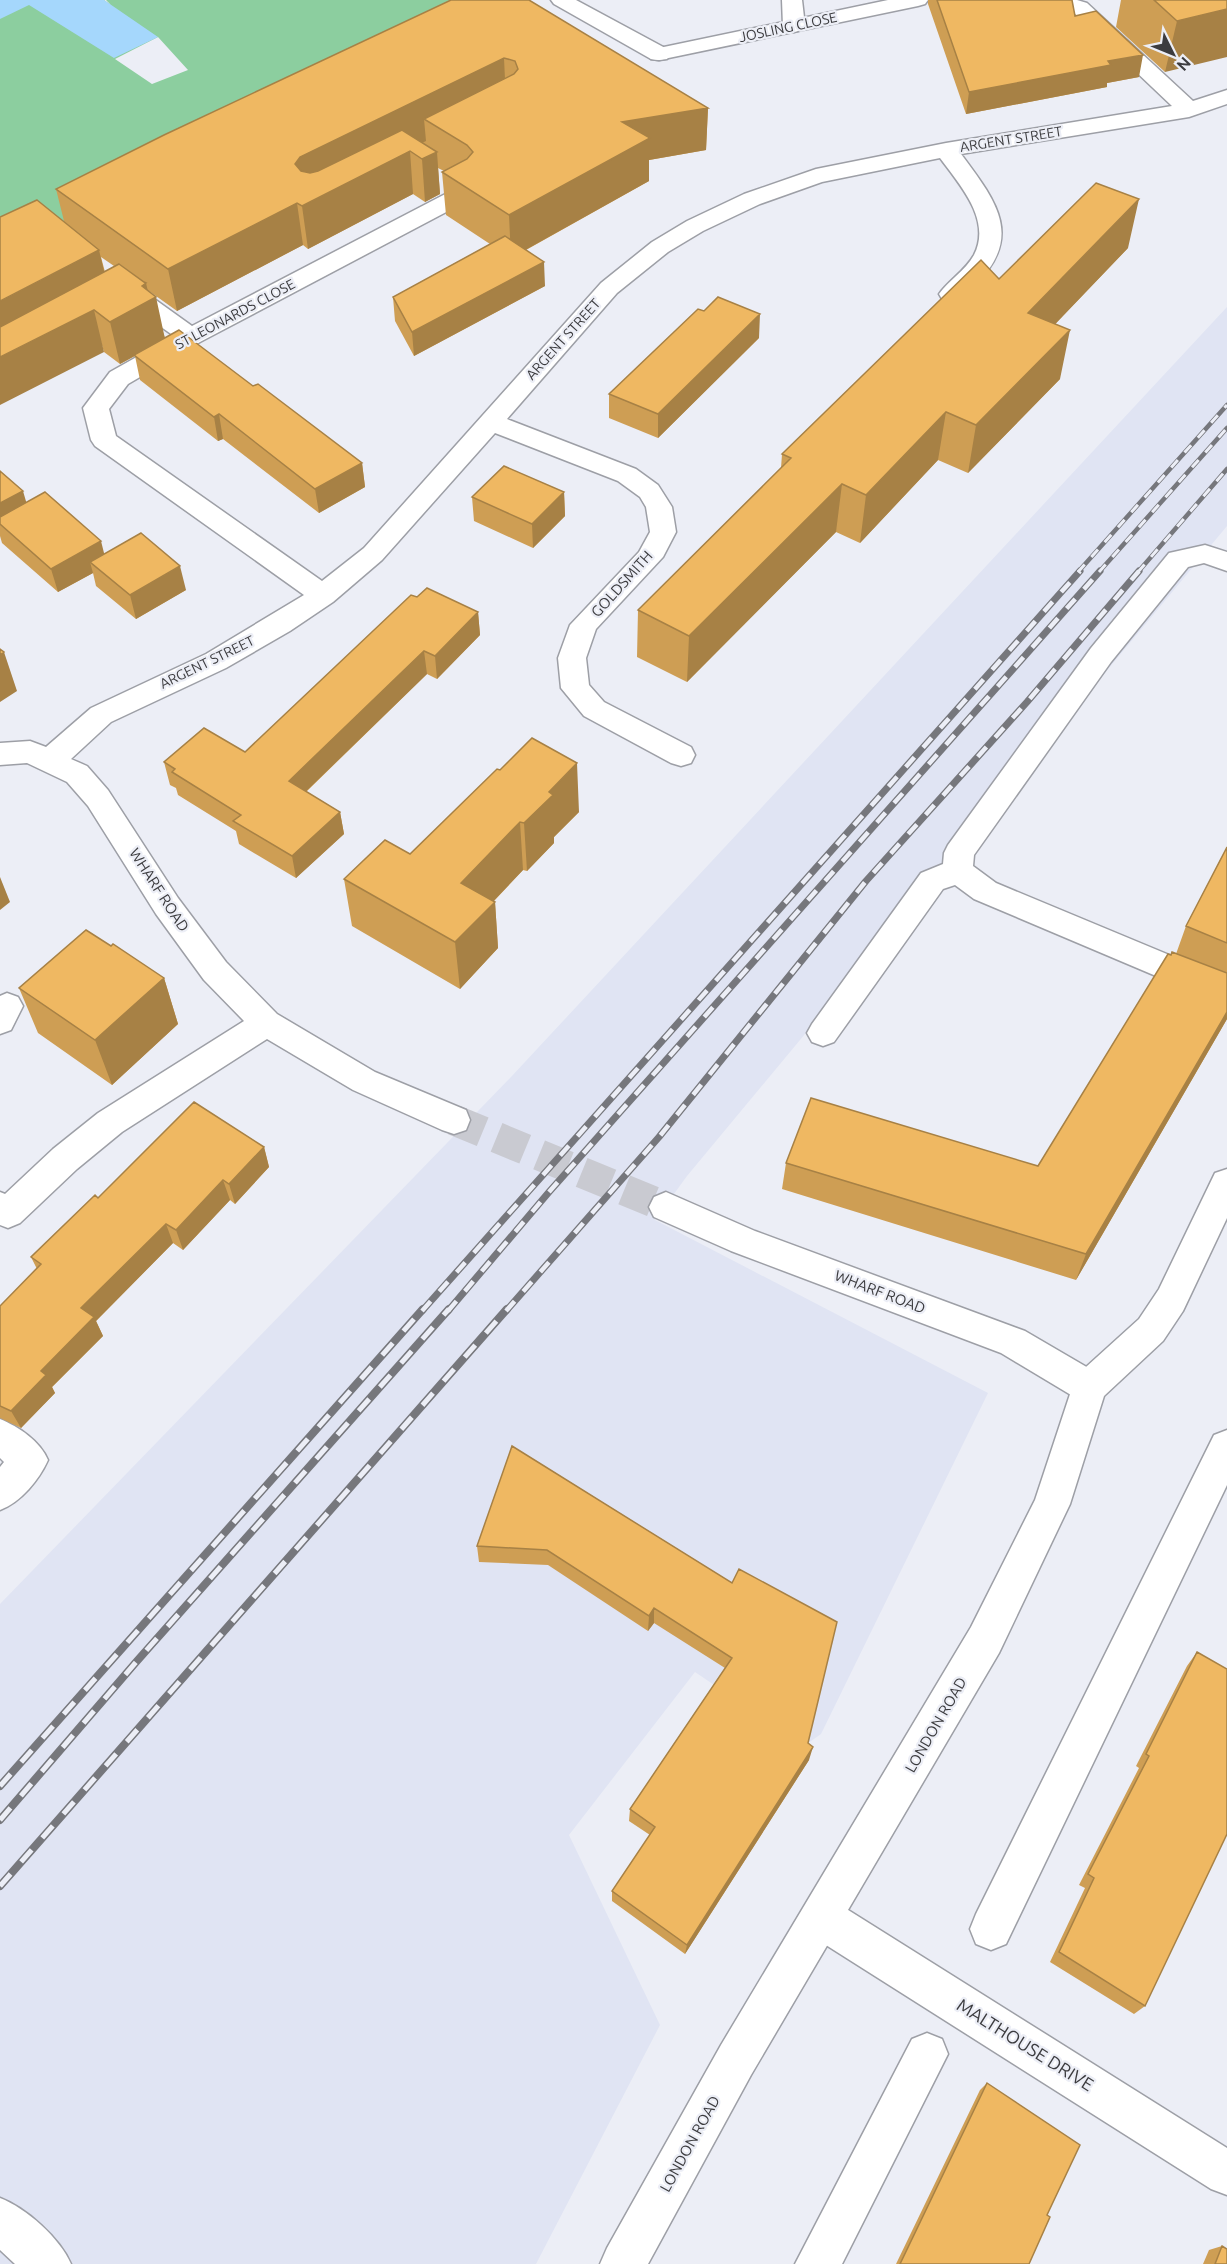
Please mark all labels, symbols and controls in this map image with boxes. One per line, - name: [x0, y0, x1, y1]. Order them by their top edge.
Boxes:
- street label: JOSLING CLOSE: [738, 9, 839, 45]
- north arrow: [1143, 24, 1203, 84]
- text: N: [1173, 54, 1195, 75]
- street label: ARGENT STREET: [959, 123, 1063, 155]
- street label: ST LEONARDS CLOSE: [172, 276, 298, 352]
- street label: ARGENT STREET: [523, 295, 604, 383]
- street label: GOLDSMITH: [587, 547, 656, 620]
- street label: ARGENT STREET: [157, 632, 257, 692]
- street label: WHARF ROAD: [126, 845, 193, 935]
- street label: WHARF ROAD: [832, 1266, 928, 1317]
- street label: LONDON ROAD: [901, 1674, 970, 1775]
- street label: MALTHOUSE DRIVE: [954, 1994, 1098, 2094]
- street label: LONDON ROAD: [656, 2093, 723, 2195]

